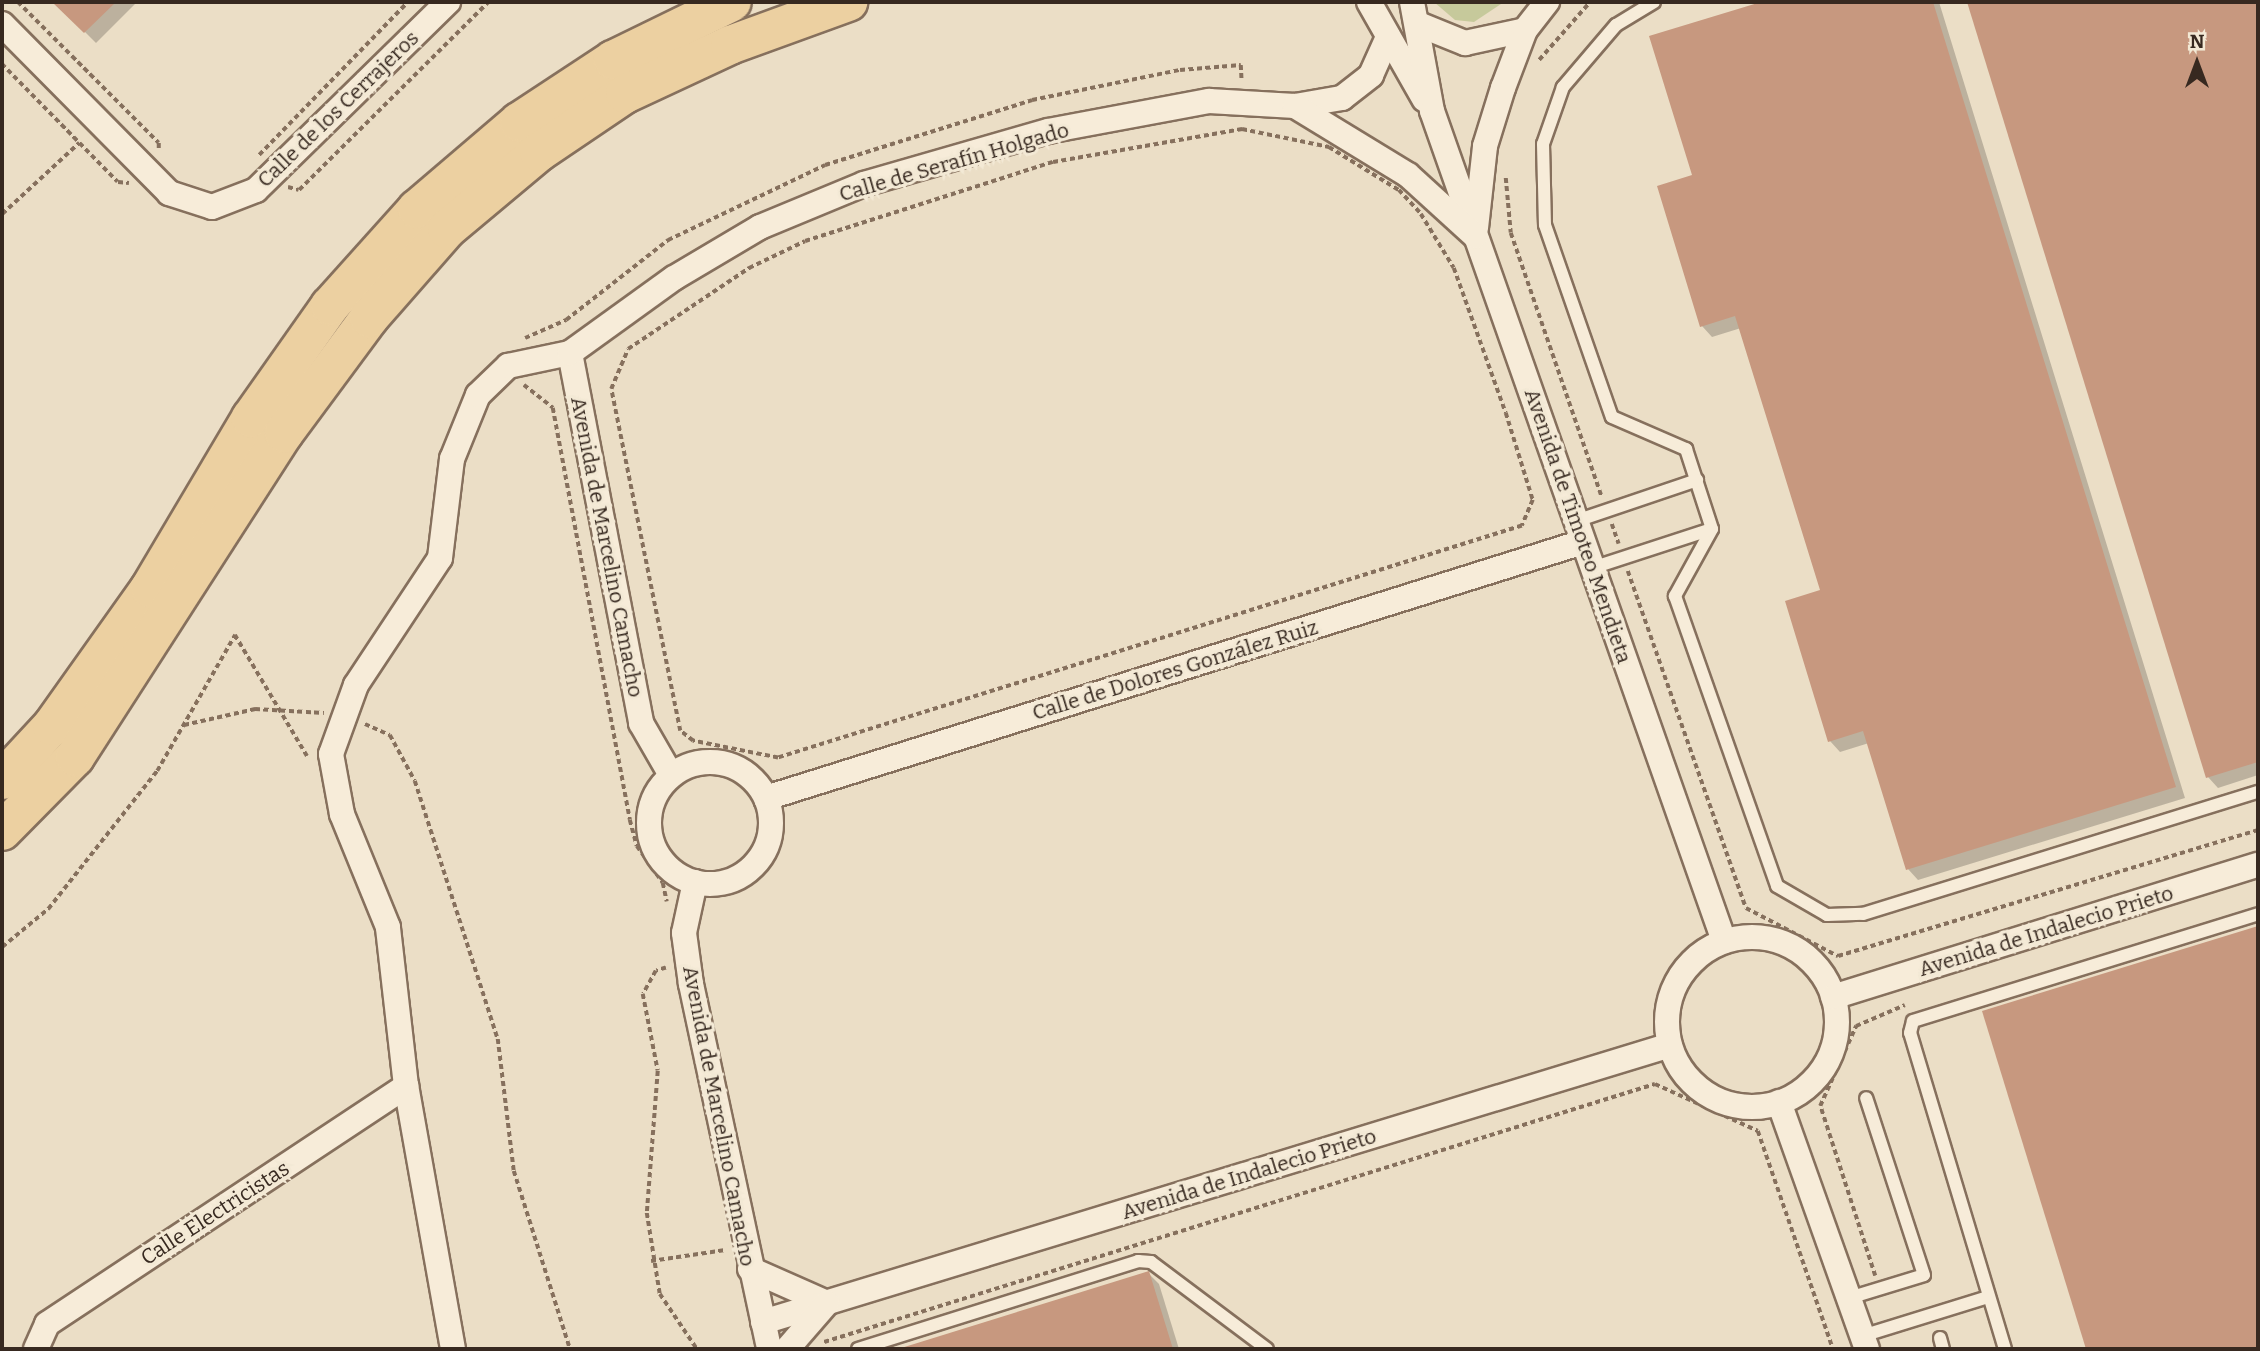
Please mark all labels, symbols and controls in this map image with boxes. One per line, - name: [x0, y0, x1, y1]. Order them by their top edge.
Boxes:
- street label: Calle de los Cerrajeros: [252, 25, 424, 193]
- north arrow: [2162, 28, 2232, 98]
- text: N: [2190, 30, 2204, 53]
- street label: Calle de Serafín Holgado: [836, 117, 1072, 207]
- street label: Avenida de Timoteo Mendieta: [1519, 385, 1637, 667]
- street label: Avenida de Marcelino Camacho: [565, 395, 649, 699]
- street label: Calle de Dolores González Ruiz: [1029, 614, 1321, 726]
- street label: Avenida de Indalecio Prieto: [1916, 880, 2176, 982]
- street label: Avenida de Marcelino Camacho: [677, 964, 761, 1268]
- street label: Avenida de Indalecio Prieto: [1119, 1123, 1379, 1225]
- street label: Calle Electricistas: [136, 1156, 294, 1270]

